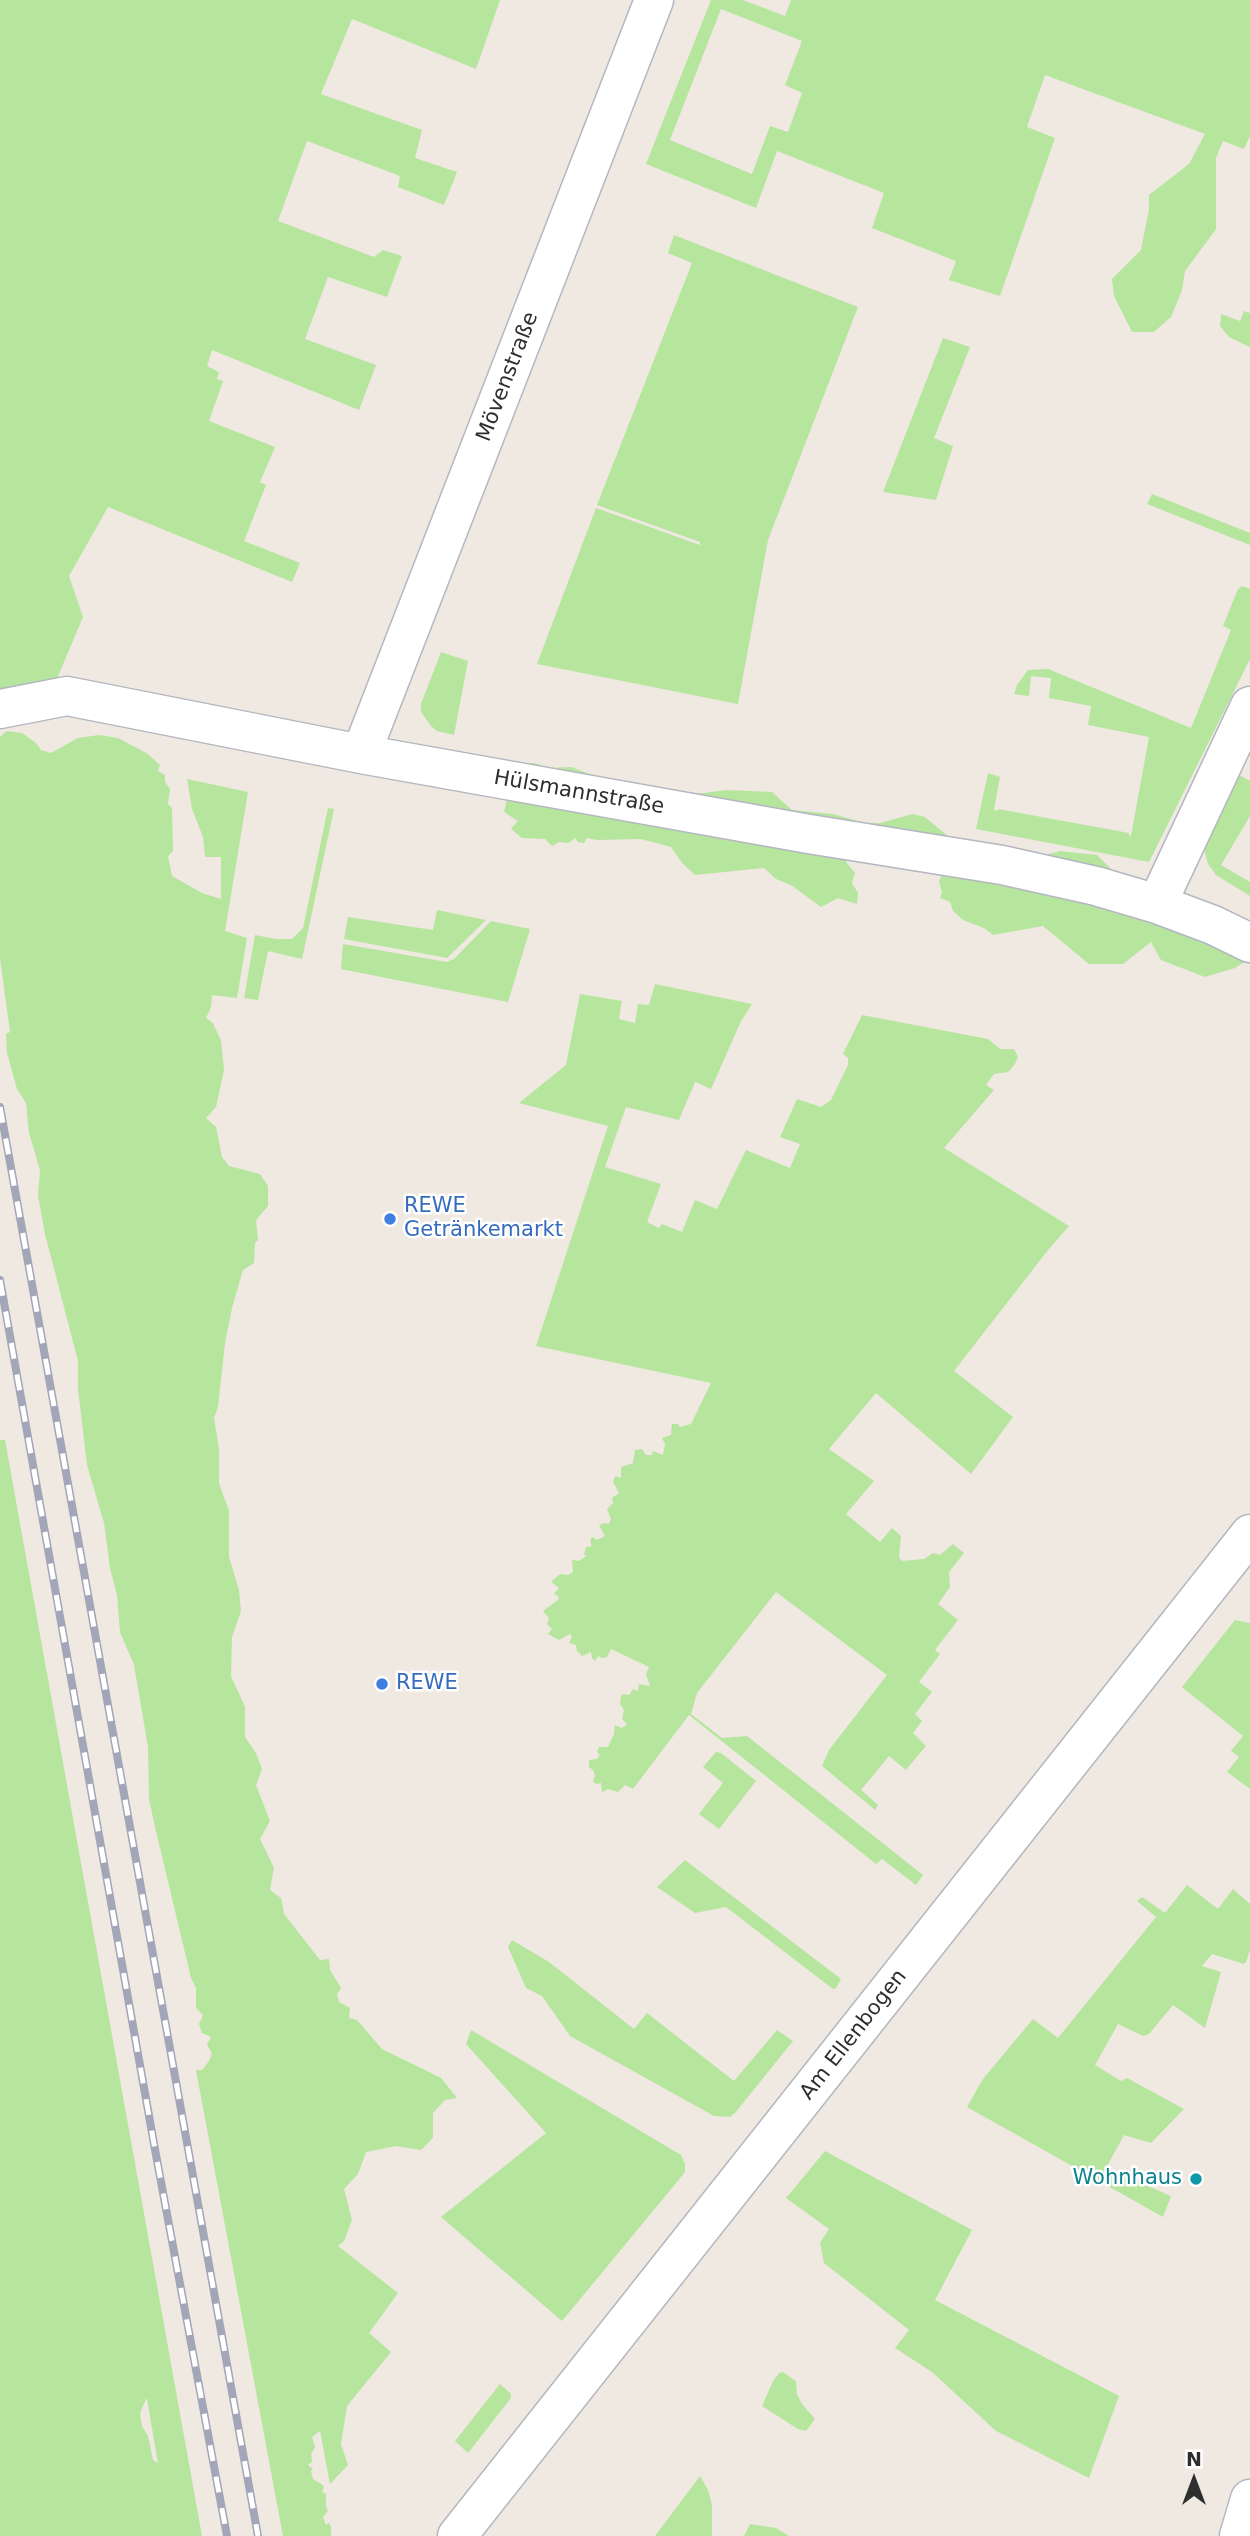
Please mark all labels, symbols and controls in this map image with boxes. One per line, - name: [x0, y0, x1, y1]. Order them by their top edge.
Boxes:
- street label: Mövenstraße: [472, 309, 544, 445]
- street label: Hülsmannstraße: [492, 766, 666, 820]
- place label: REWE Getränkemarkt: [404, 1194, 563, 1244]
- marker: REWE Getränkemarkt: [382, 1211, 398, 1227]
- place label: REWE: [396, 1671, 458, 1697]
- marker: REWE: [374, 1676, 390, 1692]
- street label: Am Ellenbogen: [795, 1965, 913, 2105]
- place label: Wohnhaus: [1073, 2166, 1182, 2192]
- marker: Wohnhaus: [1188, 2171, 1204, 2187]
- north arrow: [1159, 2445, 1229, 2515]
- text: N: [1186, 2448, 1202, 2470]

